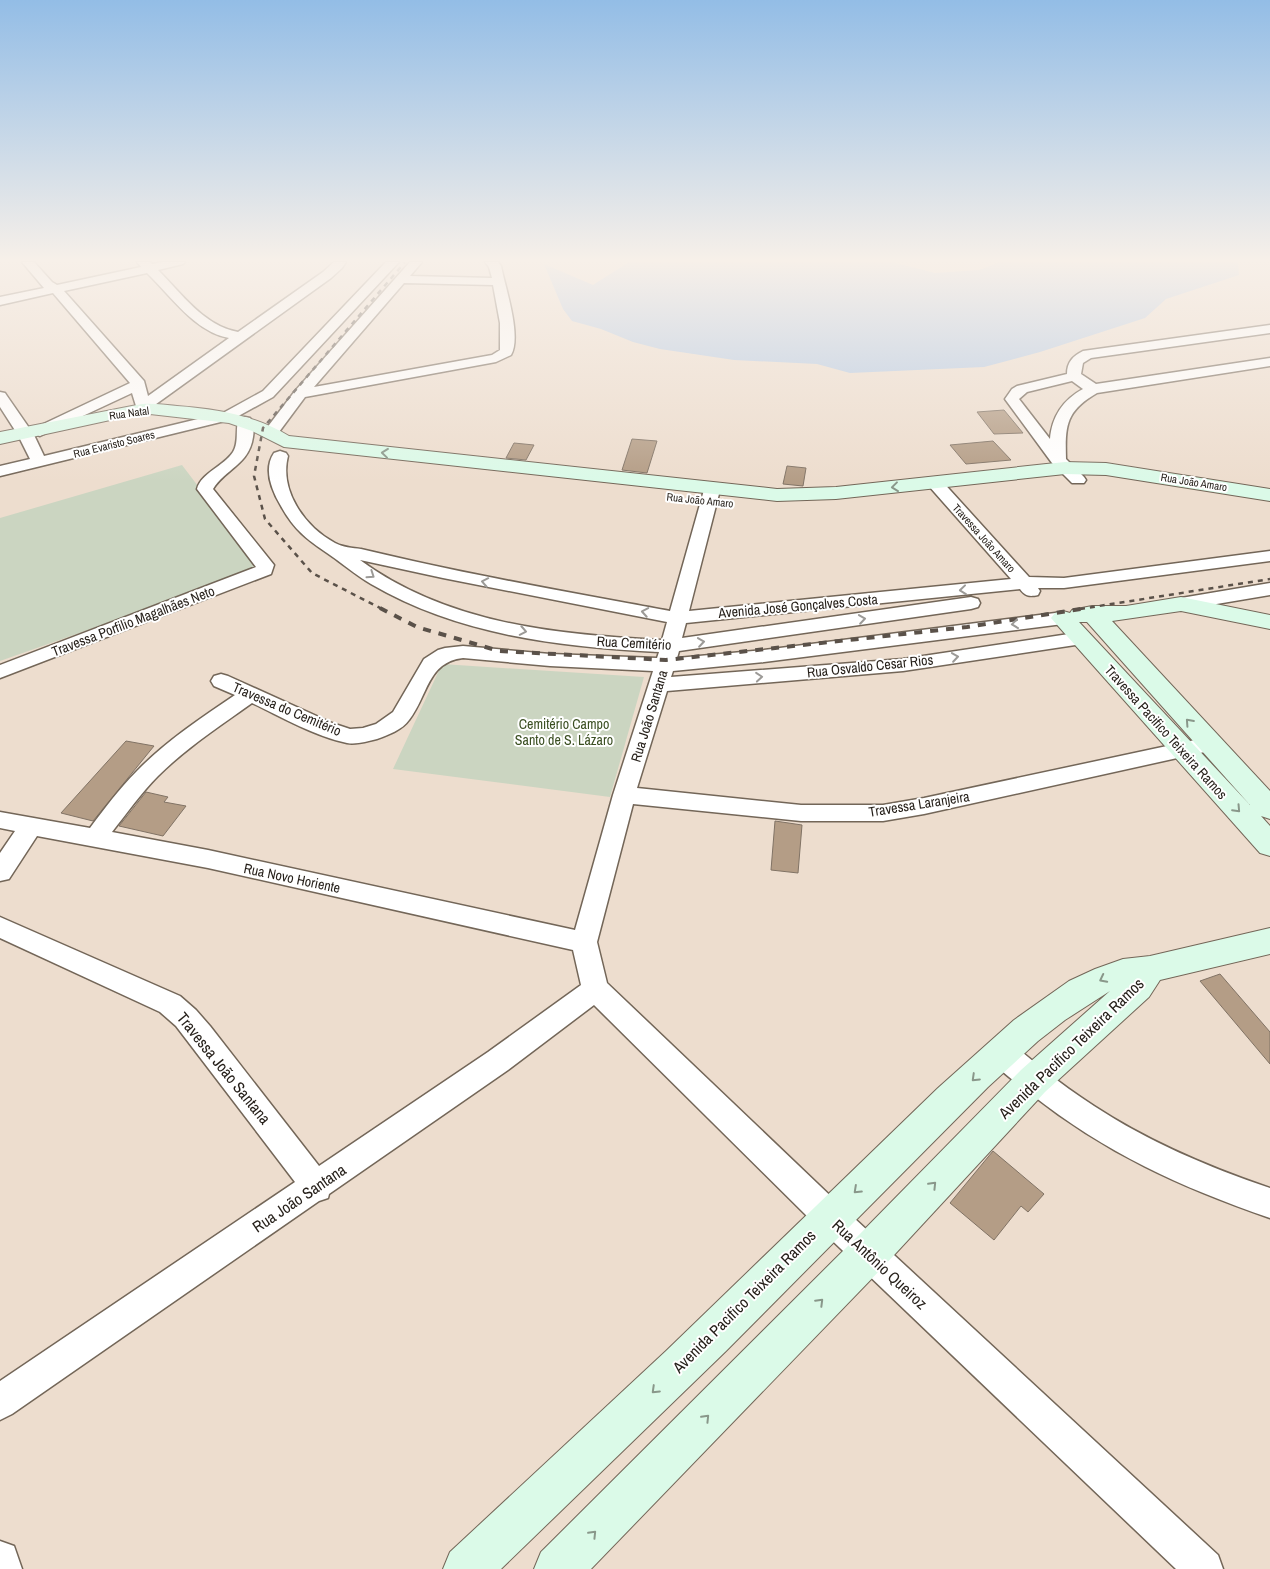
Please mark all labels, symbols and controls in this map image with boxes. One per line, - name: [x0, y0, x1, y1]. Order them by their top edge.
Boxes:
- street label: Rua Natal: [108, 403, 150, 423]
- street label: Rua Evaristo Soares: [72, 427, 157, 461]
- one-way arrow: [381, 448, 389, 459]
- street label: Rua João Amaro: [1160, 470, 1228, 494]
- one-way arrow: [891, 481, 899, 492]
- street label: Rua João Amaro: [666, 490, 734, 510]
- street label: Travessa João Amaro: [950, 501, 1018, 575]
- one-way arrow: [365, 569, 375, 578]
- one-way arrow: [481, 577, 490, 587]
- street label: Travessa Porfilio Magalhães Neto: [49, 582, 217, 660]
- one-way arrow: [959, 584, 967, 595]
- street label: Avenida José Gonçalves Costa: [717, 590, 879, 622]
- one-way arrow: [641, 607, 649, 618]
- one-way arrow: [858, 614, 866, 624]
- one-way arrow: [1011, 618, 1019, 629]
- one-way arrow: [518, 625, 527, 635]
- street label: Rua Cemitério: [596, 632, 672, 654]
- one-way arrow: [698, 637, 706, 648]
- street label: Rua Osvaldo Cesar Rios: [806, 650, 934, 682]
- one-way arrow: [951, 652, 959, 663]
- street label: Travessa Pacifico Teixeira Ramos: [1101, 661, 1231, 803]
- street label: Rua João Santana: [626, 667, 672, 764]
- one-way arrow: [755, 671, 763, 682]
- street label: Travessa do Cemitério: [230, 678, 344, 740]
- park label: Cemitério Campo Santo de S. Lázaro: [515, 715, 613, 749]
- one-way arrow: [1186, 718, 1195, 727]
- street label: Travessa Laranjeira: [867, 787, 971, 821]
- one-way arrow: [1231, 804, 1240, 813]
- street label: Rua Novo Horiente: [242, 859, 342, 897]
- street label: Avenida Pacifico Teixeira Ramos: [993, 973, 1149, 1124]
- one-way arrow: [1100, 973, 1109, 983]
- street label: Travessa João Santana: [172, 1007, 276, 1129]
- one-way arrow: [972, 1072, 981, 1081]
- street label: Rua João Santana: [248, 1158, 351, 1238]
- one-way arrow: [927, 1182, 936, 1191]
- one-way arrow: [854, 1184, 863, 1193]
- street label: Rua Antônio Queiroz: [828, 1214, 933, 1314]
- street label: Avenida Pacifico Teixeira Ramos: [667, 1225, 820, 1378]
- one-way arrow: [814, 1299, 823, 1308]
- one-way arrow: [651, 1384, 660, 1393]
- one-way arrow: [700, 1415, 709, 1424]
- one-way arrow: [587, 1531, 596, 1540]

